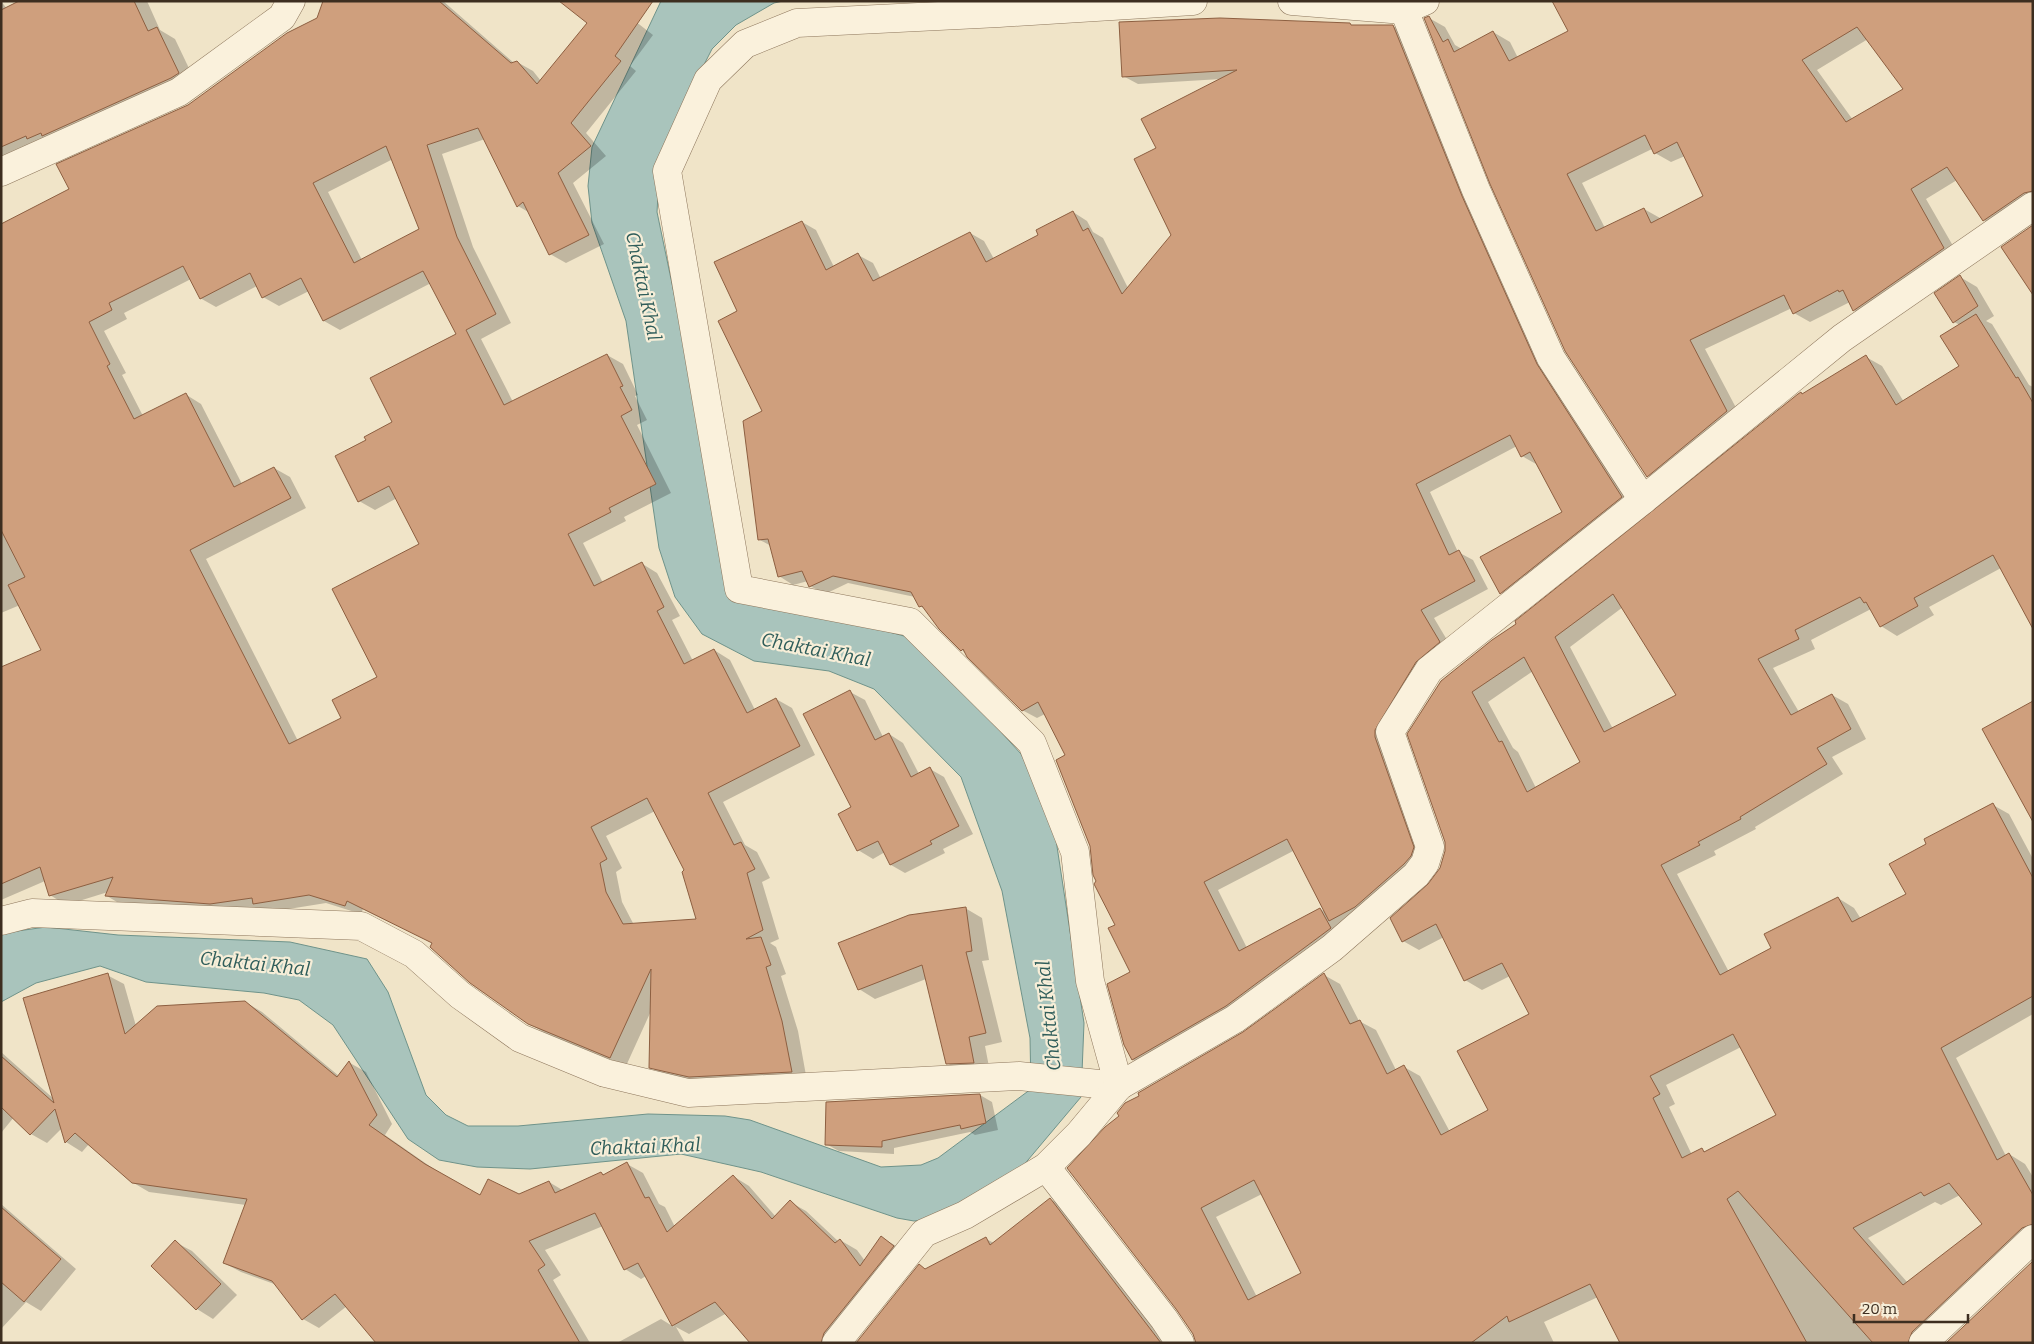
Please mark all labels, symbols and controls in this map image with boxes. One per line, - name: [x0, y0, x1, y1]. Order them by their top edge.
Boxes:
- water label: Chaktai Khal: [621, 230, 666, 343]
- water label: Chaktai Khal: [759, 628, 872, 671]
- water label: Chaktai Khal: [199, 946, 311, 981]
- water label: Chaktai Khal: [1031, 960, 1066, 1072]
- water label: Chaktai Khal: [589, 1133, 701, 1160]
- scale bar: [1854, 1292, 1968, 1324]
- text: 20 m: [1862, 1300, 1898, 1318]

